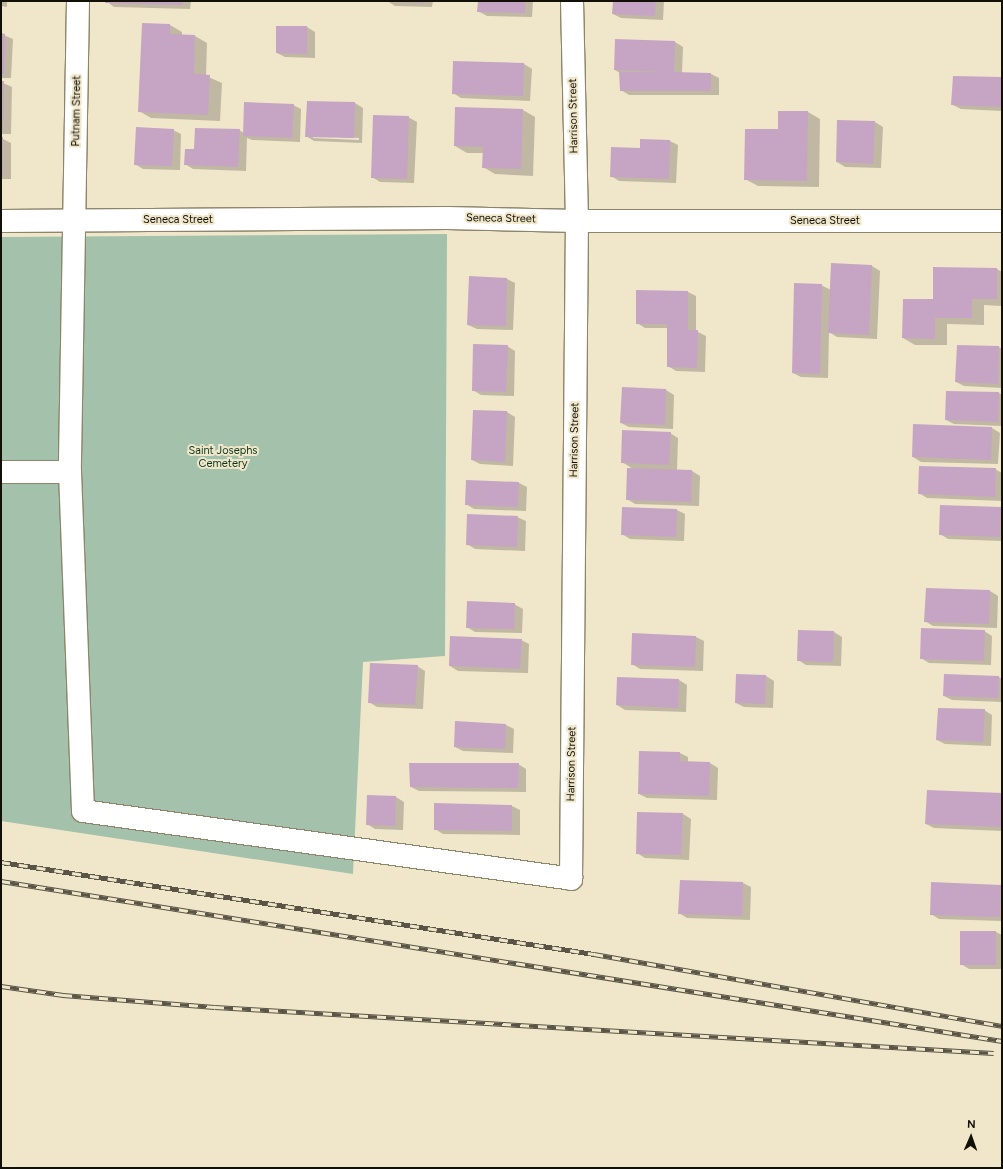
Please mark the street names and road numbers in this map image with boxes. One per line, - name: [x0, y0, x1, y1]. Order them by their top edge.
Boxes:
- street label: Putnam Street: [70, 75, 84, 147]
- street label: Harrison Street: [567, 78, 581, 154]
- street label: Seneca Street: [466, 212, 536, 226]
- street label: Seneca Street: [143, 213, 213, 227]
- street label: Seneca Street: [790, 214, 860, 228]
- street label: Harrison Street: [568, 402, 582, 478]
- street label: Harrison Street: [565, 726, 579, 802]

